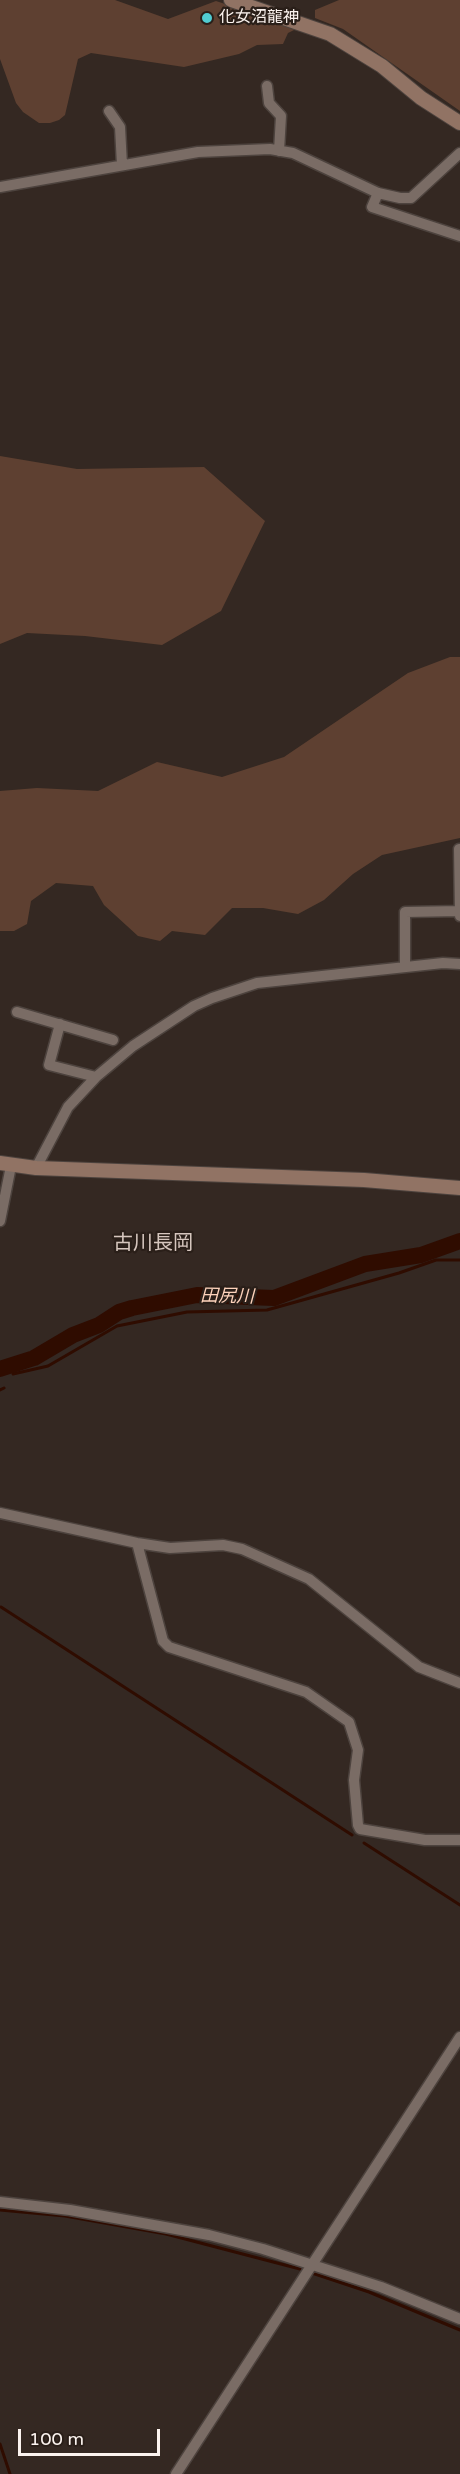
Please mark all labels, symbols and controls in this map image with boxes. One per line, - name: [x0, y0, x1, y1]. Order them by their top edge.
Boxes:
- place label: 化女沼龍神: [219, 8, 299, 28]
- marker: 化女沼龍神: [200, 11, 214, 25]
- district label: 古川長岡: [113, 1232, 193, 1256]
- water label: 田尻川: [200, 1286, 254, 1308]
- scale bar: [21, 2417, 164, 2455]
- text: 100 m: [29, 2428, 84, 2450]

